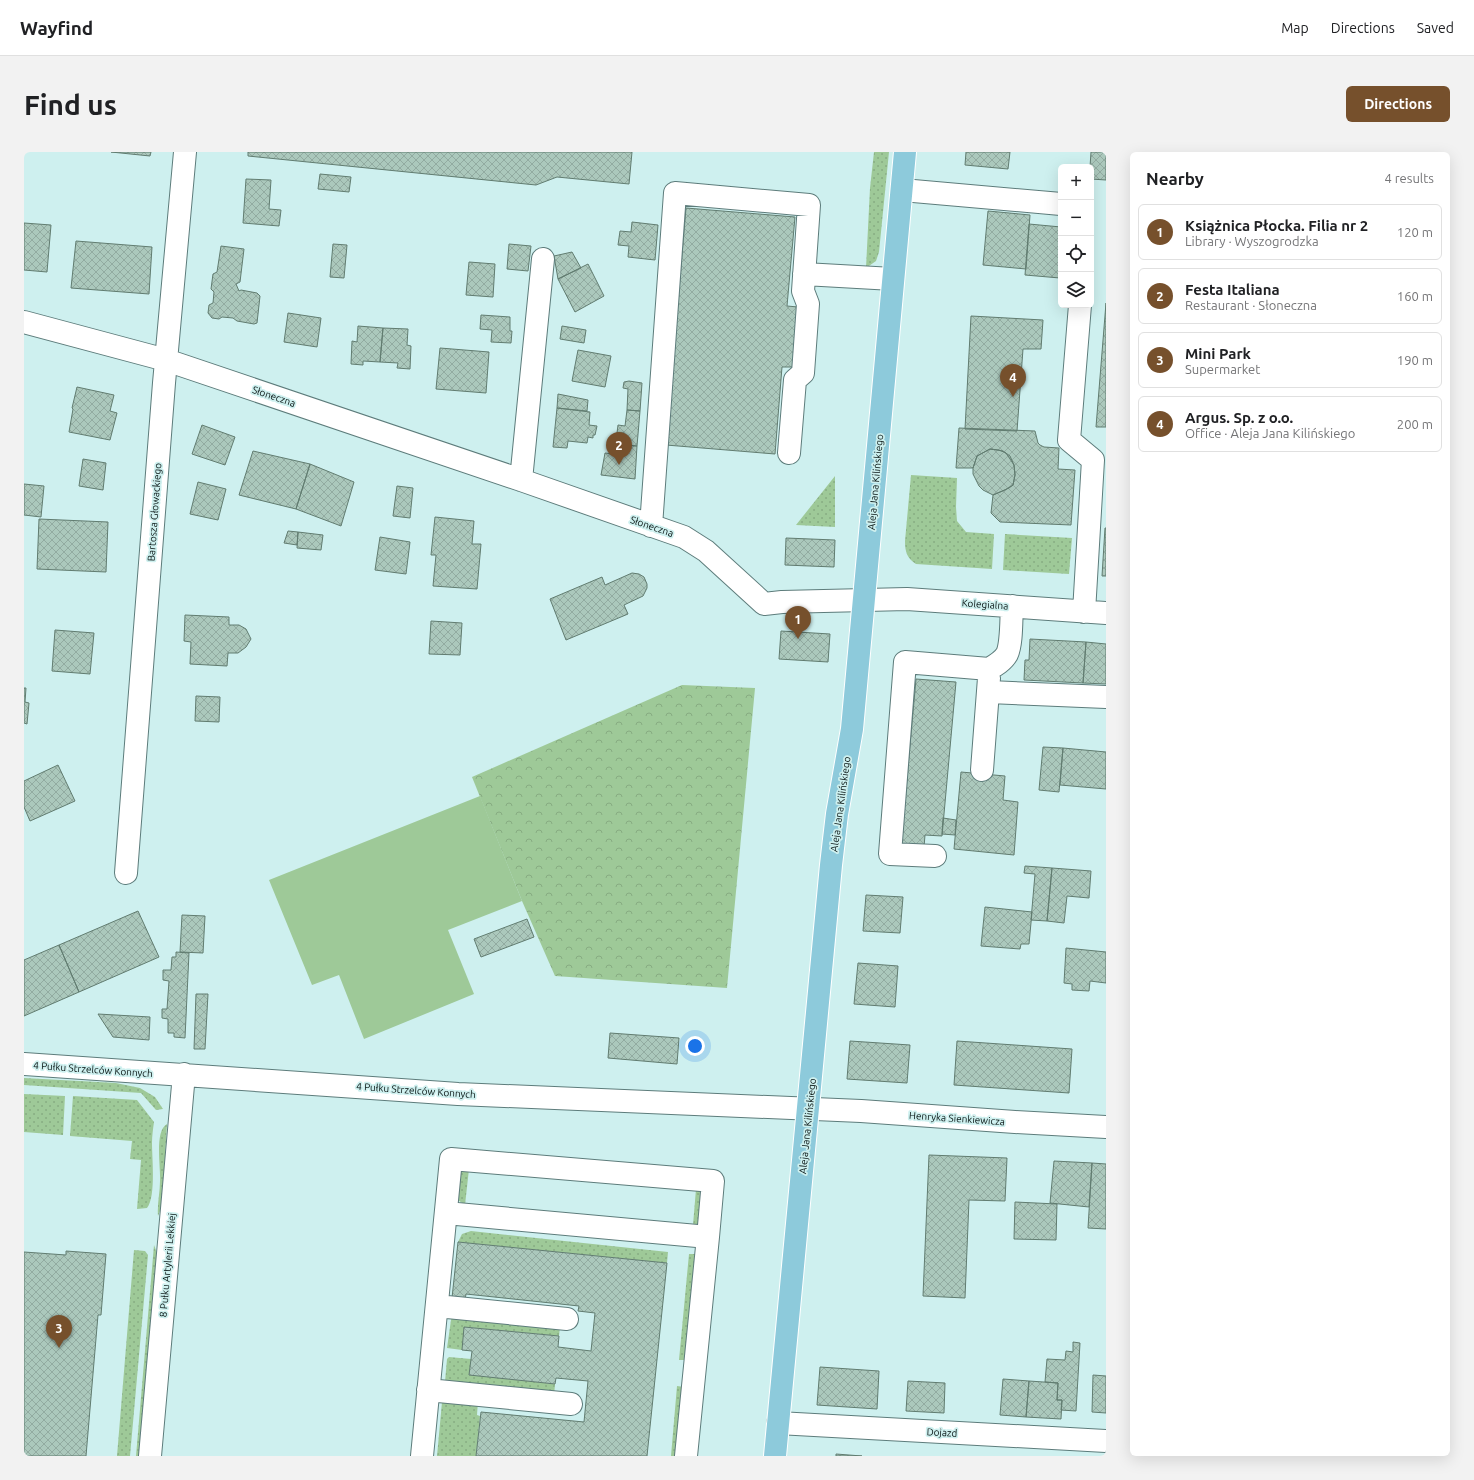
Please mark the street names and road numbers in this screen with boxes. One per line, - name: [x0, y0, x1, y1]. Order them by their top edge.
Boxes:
- street label: Słoneczna: [251, 384, 297, 409]
- street label: Aleja Jana Kilińskiego: [866, 434, 885, 530]
- street label: Bartosza Głowackiego: [146, 462, 163, 562]
- street label: Słoneczna: [629, 514, 675, 539]
- street label: Kolegialna: [961, 597, 1009, 612]
- street label: Aleja Jana Kilińskiego: [828, 756, 853, 852]
- street label: 4 Pułku Strzelców Konnych: [33, 1060, 153, 1079]
- street label: Aleja Jana Kilińskiego: [797, 1078, 818, 1174]
- street label: 4 Pułku Strzelców Konnych: [356, 1081, 476, 1100]
- street label: Henryka Sienkiewicza: [909, 1110, 1005, 1127]
- street label: 8 Pułku Artylerii Lekkiej: [157, 1212, 178, 1318]
- street label: Dojazd: [926, 1426, 958, 1439]

